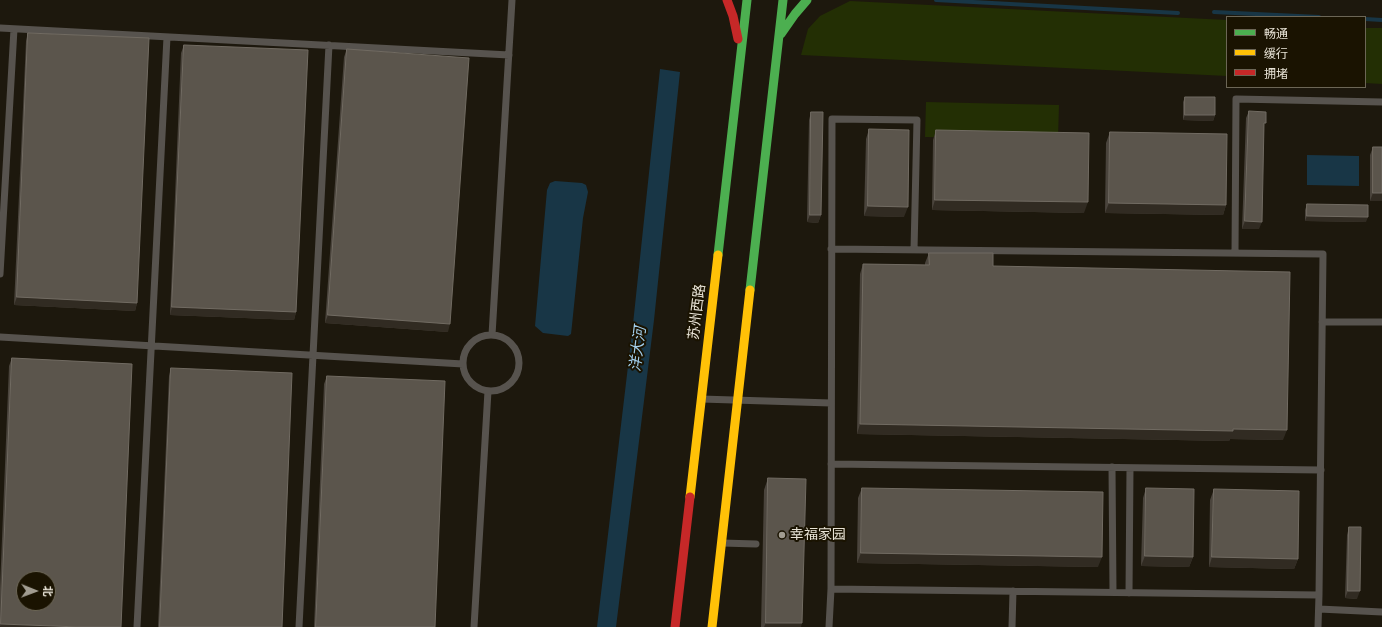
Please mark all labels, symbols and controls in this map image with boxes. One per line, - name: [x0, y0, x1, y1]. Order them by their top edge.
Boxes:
- legend: [1226, 16, 1366, 88]
- text: 畅通: [1264, 27, 1288, 41]
- text: 缓行: [1264, 47, 1288, 61]
- text: 拥堵: [1264, 67, 1288, 81]
- street label: 苏州西路: [685, 283, 709, 341]
- water label: 洋大河: [626, 326, 650, 372]
- place label: 幸福家园: [790, 527, 846, 543]
- marker: 幸福家园: [777, 530, 787, 540]
- north arrow: [16, 571, 56, 611]
- text: 北: [41, 586, 54, 597]

